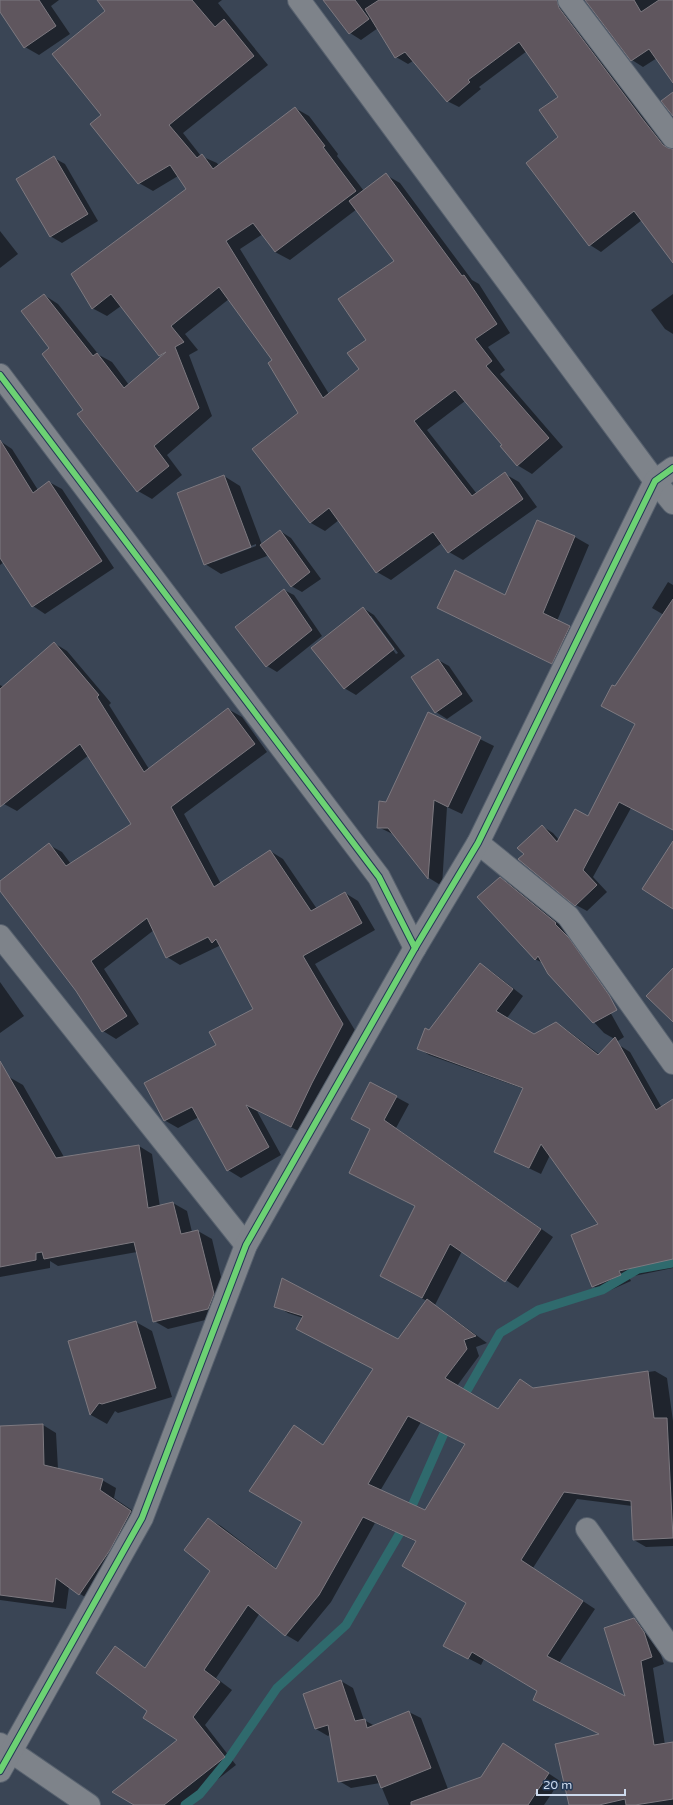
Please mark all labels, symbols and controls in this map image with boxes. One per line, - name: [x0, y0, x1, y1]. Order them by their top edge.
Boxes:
- scale bar: [537, 1771, 625, 1797]
- text: 20 m: [543, 1778, 572, 1792]

